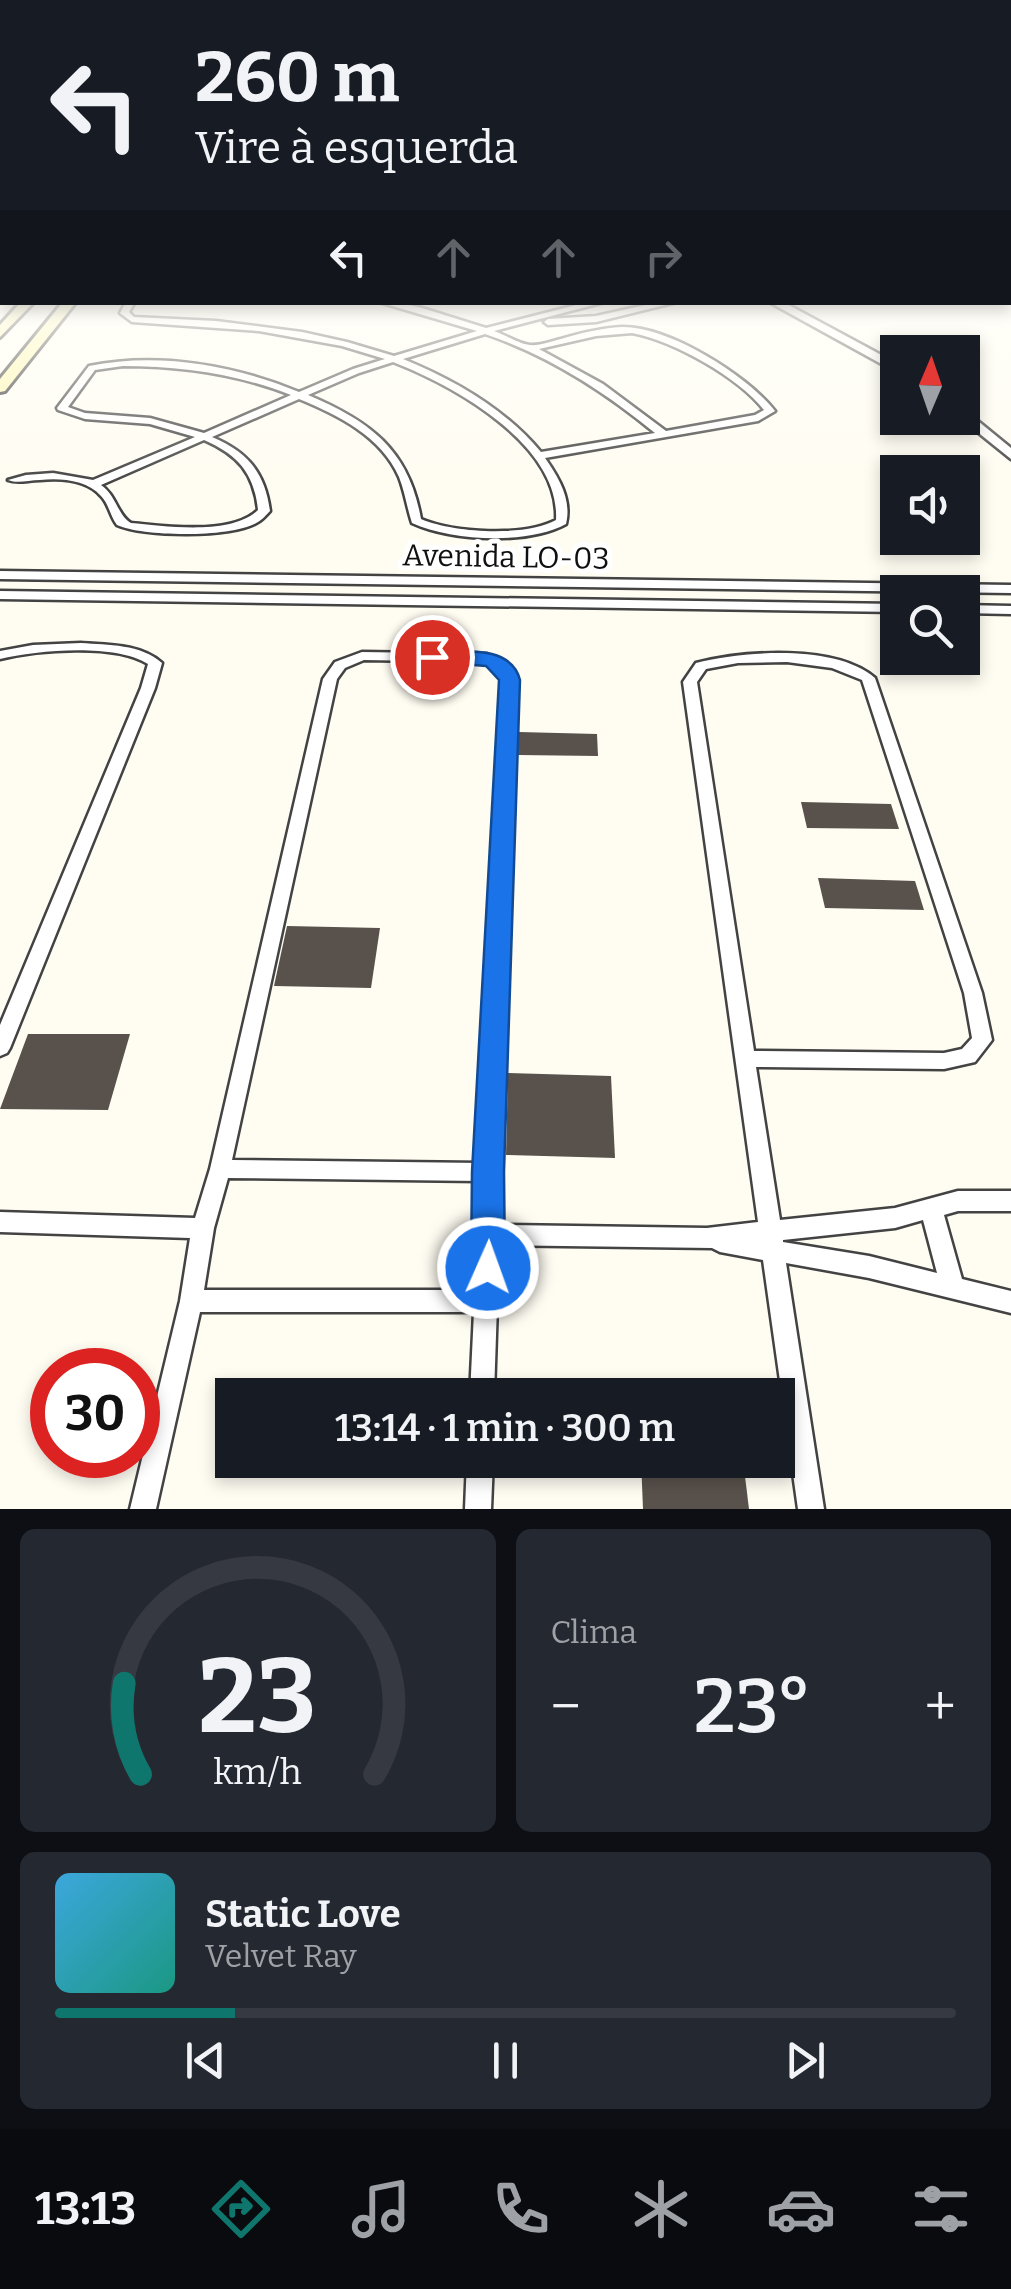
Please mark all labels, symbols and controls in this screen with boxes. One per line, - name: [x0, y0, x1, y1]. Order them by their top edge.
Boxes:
- text: 260 m: [195, 36, 400, 120]
- icon: left: [30, 40, 160, 170]
- text: Vire à esquerda: [195, 121, 518, 175]
- icon: left: [321, 230, 376, 285]
- icon: ahead: [426, 230, 481, 285]
- icon: ahead: [531, 230, 586, 285]
- icon: right: [636, 230, 691, 285]
- north arrow: [880, 335, 980, 435]
- map controls: [880, 335, 980, 675]
- button: sound: [880, 455, 980, 555]
- street label: Avenida LO-03: [402, 537, 610, 577]
- button: search: [880, 575, 980, 675]
- pin: [390, 615, 475, 700]
- icon: arrive: [405, 630, 460, 685]
- position arrow: [436, 1216, 540, 1320]
- speed limit sign: 30: [30, 1348, 160, 1478]
- text: 13:14 · 1 min · 300 m: [335, 1405, 675, 1451]
- text: Clima: [551, 1613, 637, 1651]
- text: 23: [199, 1635, 317, 1760]
- text: 23°: [694, 1662, 812, 1752]
- text: −: [551, 1674, 581, 1740]
- text: +: [925, 1674, 956, 1740]
- text: km/h: [214, 1751, 302, 1793]
- text: Static Love: [205, 1891, 401, 1937]
- text: Velvet Ray: [205, 1937, 357, 1975]
- icon: previous: [178, 2033, 233, 2088]
- icon: pause: [478, 2033, 533, 2088]
- icon: next: [778, 2033, 833, 2088]
- icon: directions: [206, 2174, 276, 2244]
- icon: music: [346, 2174, 416, 2244]
- icon: phone: [486, 2174, 556, 2244]
- icon: climate: [626, 2174, 696, 2244]
- icon: car: [766, 2174, 836, 2244]
- icon: filters: [906, 2174, 976, 2244]
- text: 13:13: [35, 2182, 136, 2236]

